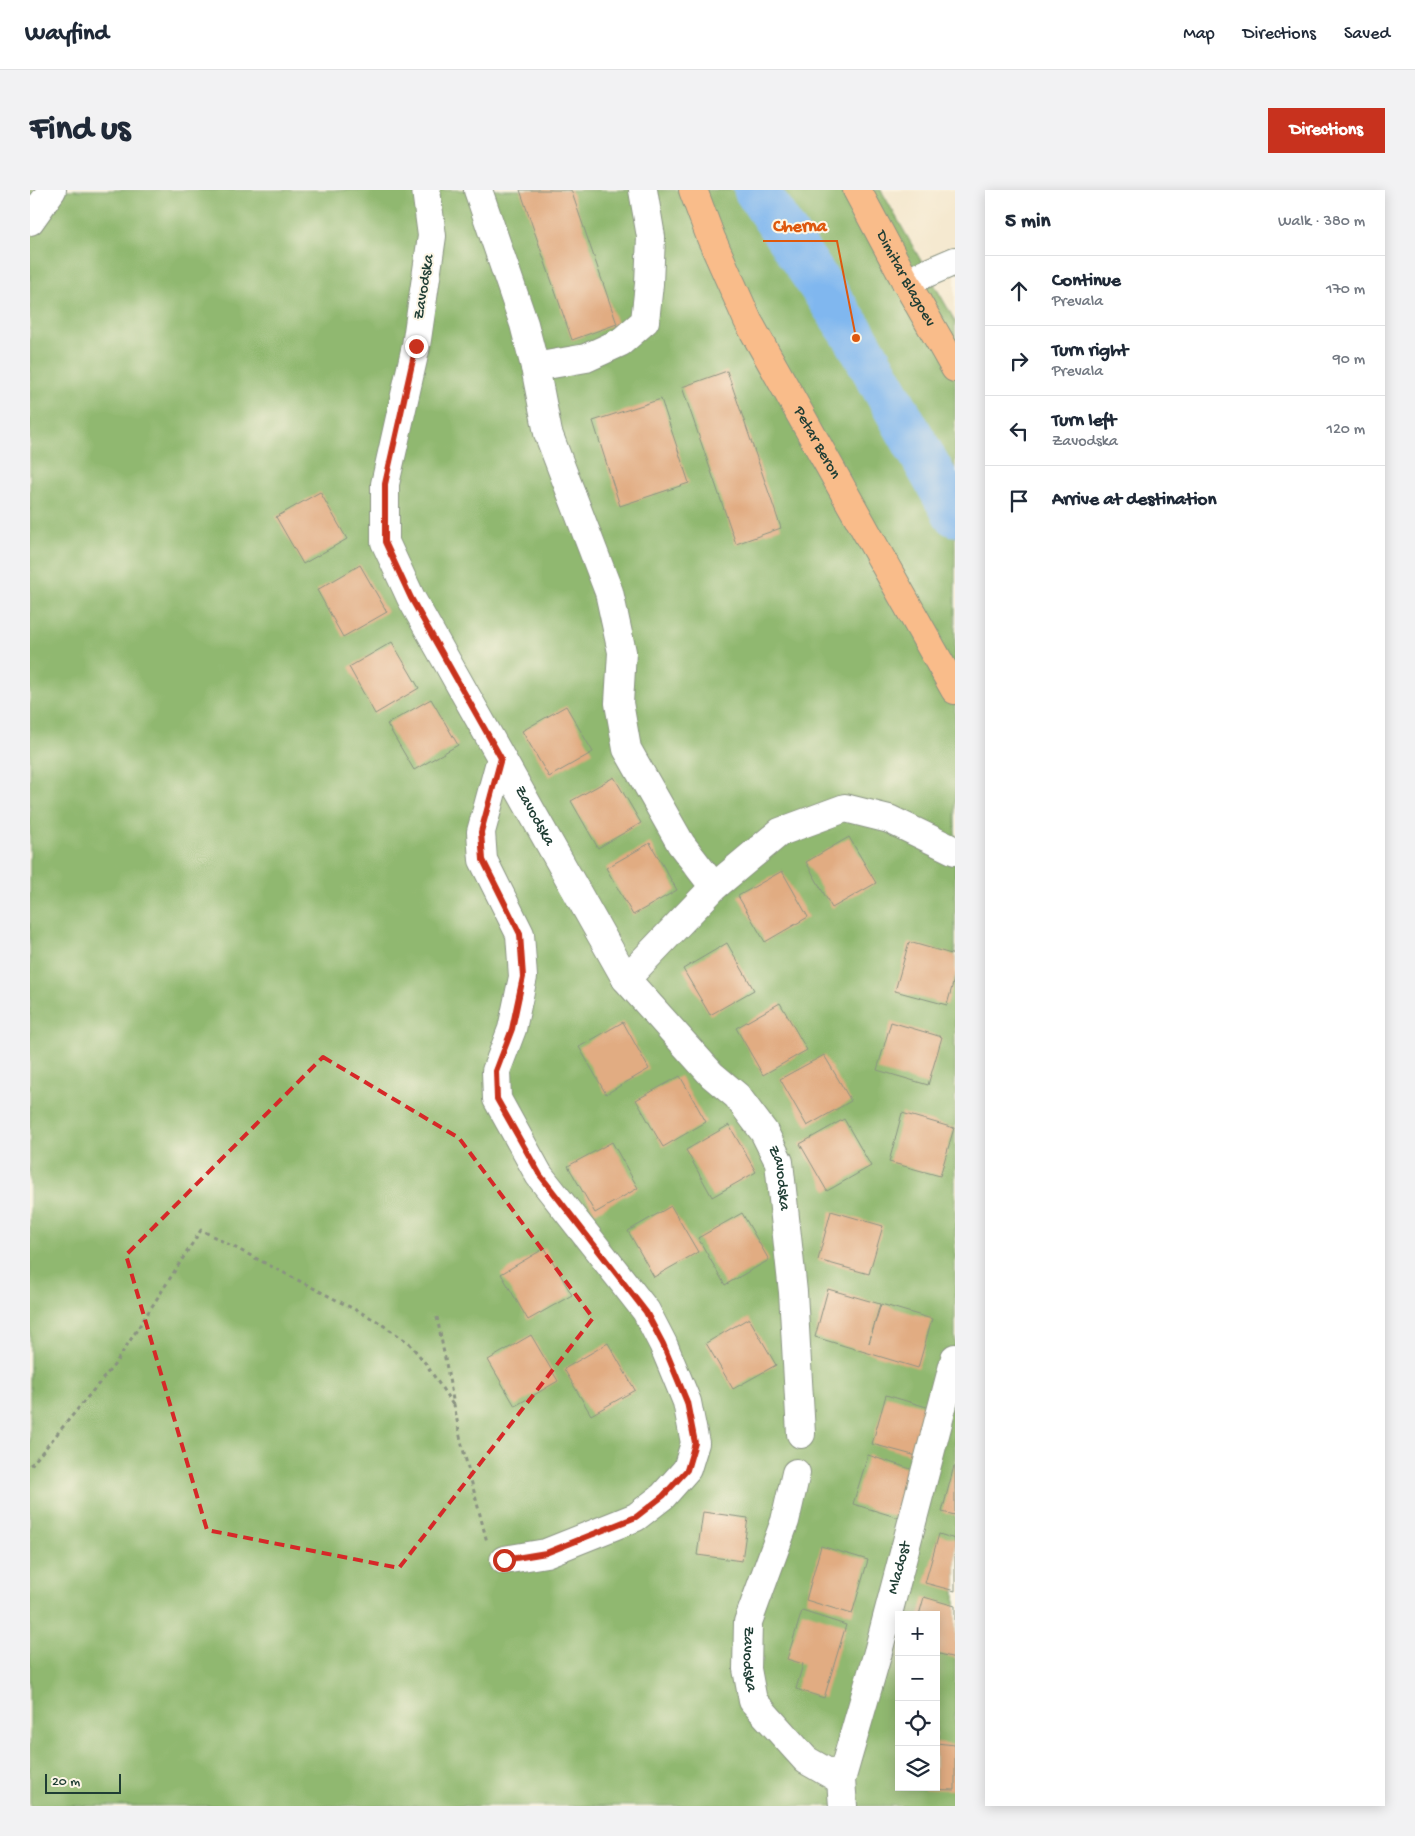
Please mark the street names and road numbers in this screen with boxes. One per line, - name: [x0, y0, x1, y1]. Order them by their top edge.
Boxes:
- street label: Dimitar Blagoev: [870, 227, 939, 330]
- street label: Zavodska: [410, 252, 440, 321]
- street label: Petar Beron: [788, 403, 844, 483]
- street label: Zavodska: [510, 783, 559, 850]
- street label: Zavodska: [763, 1142, 794, 1213]
- street label: Mladost: [884, 1538, 916, 1596]
- street label: Zavodska: [737, 1626, 761, 1695]

